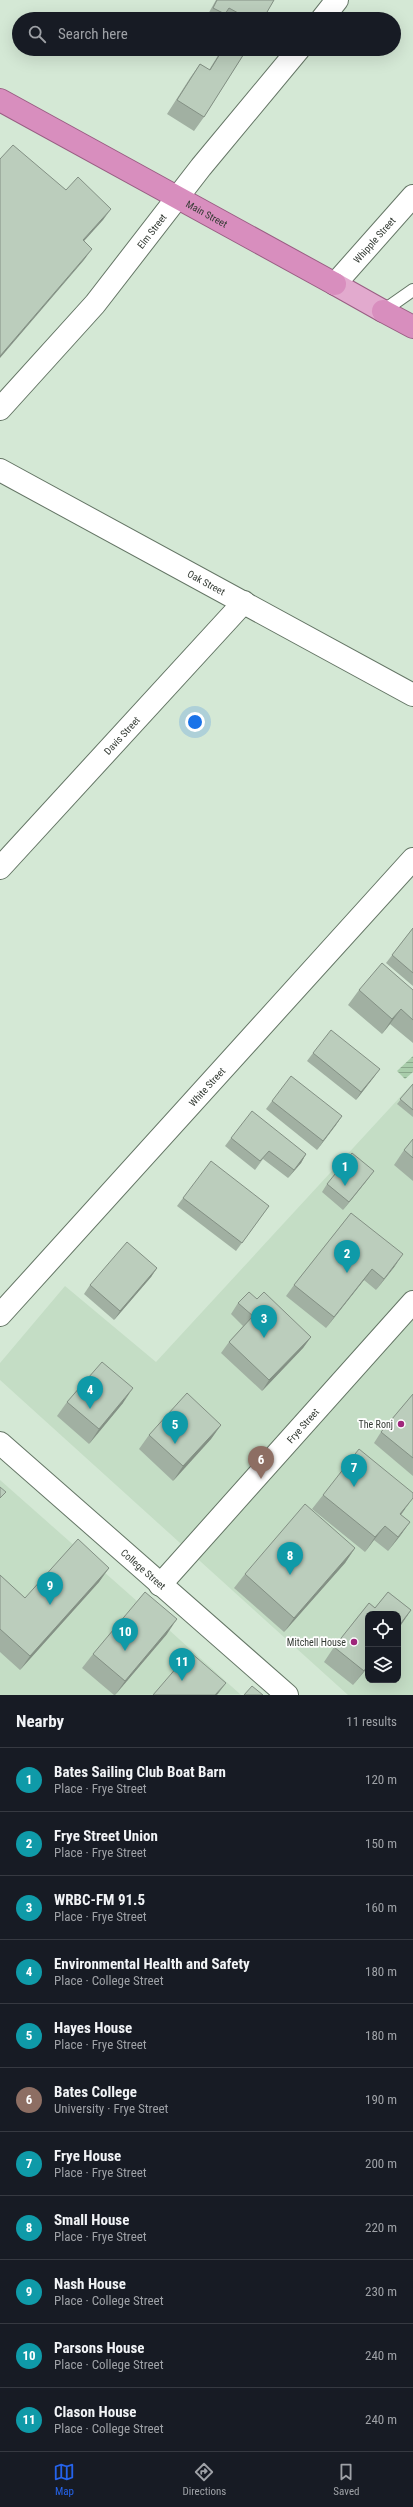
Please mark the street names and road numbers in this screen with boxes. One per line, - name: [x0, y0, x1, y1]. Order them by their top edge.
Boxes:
- street label: Main Street: [184, 198, 229, 230]
- street label: Elm Street: [135, 212, 169, 251]
- street label: Whipple Street: [351, 215, 398, 265]
- street label: Oak Street: [185, 568, 227, 598]
- street label: Davis Street: [102, 715, 142, 757]
- street label: White Street: [187, 1065, 227, 1109]
- street label: Frye Street: [285, 1406, 321, 1445]
- street label: College Street: [119, 1547, 168, 1592]

